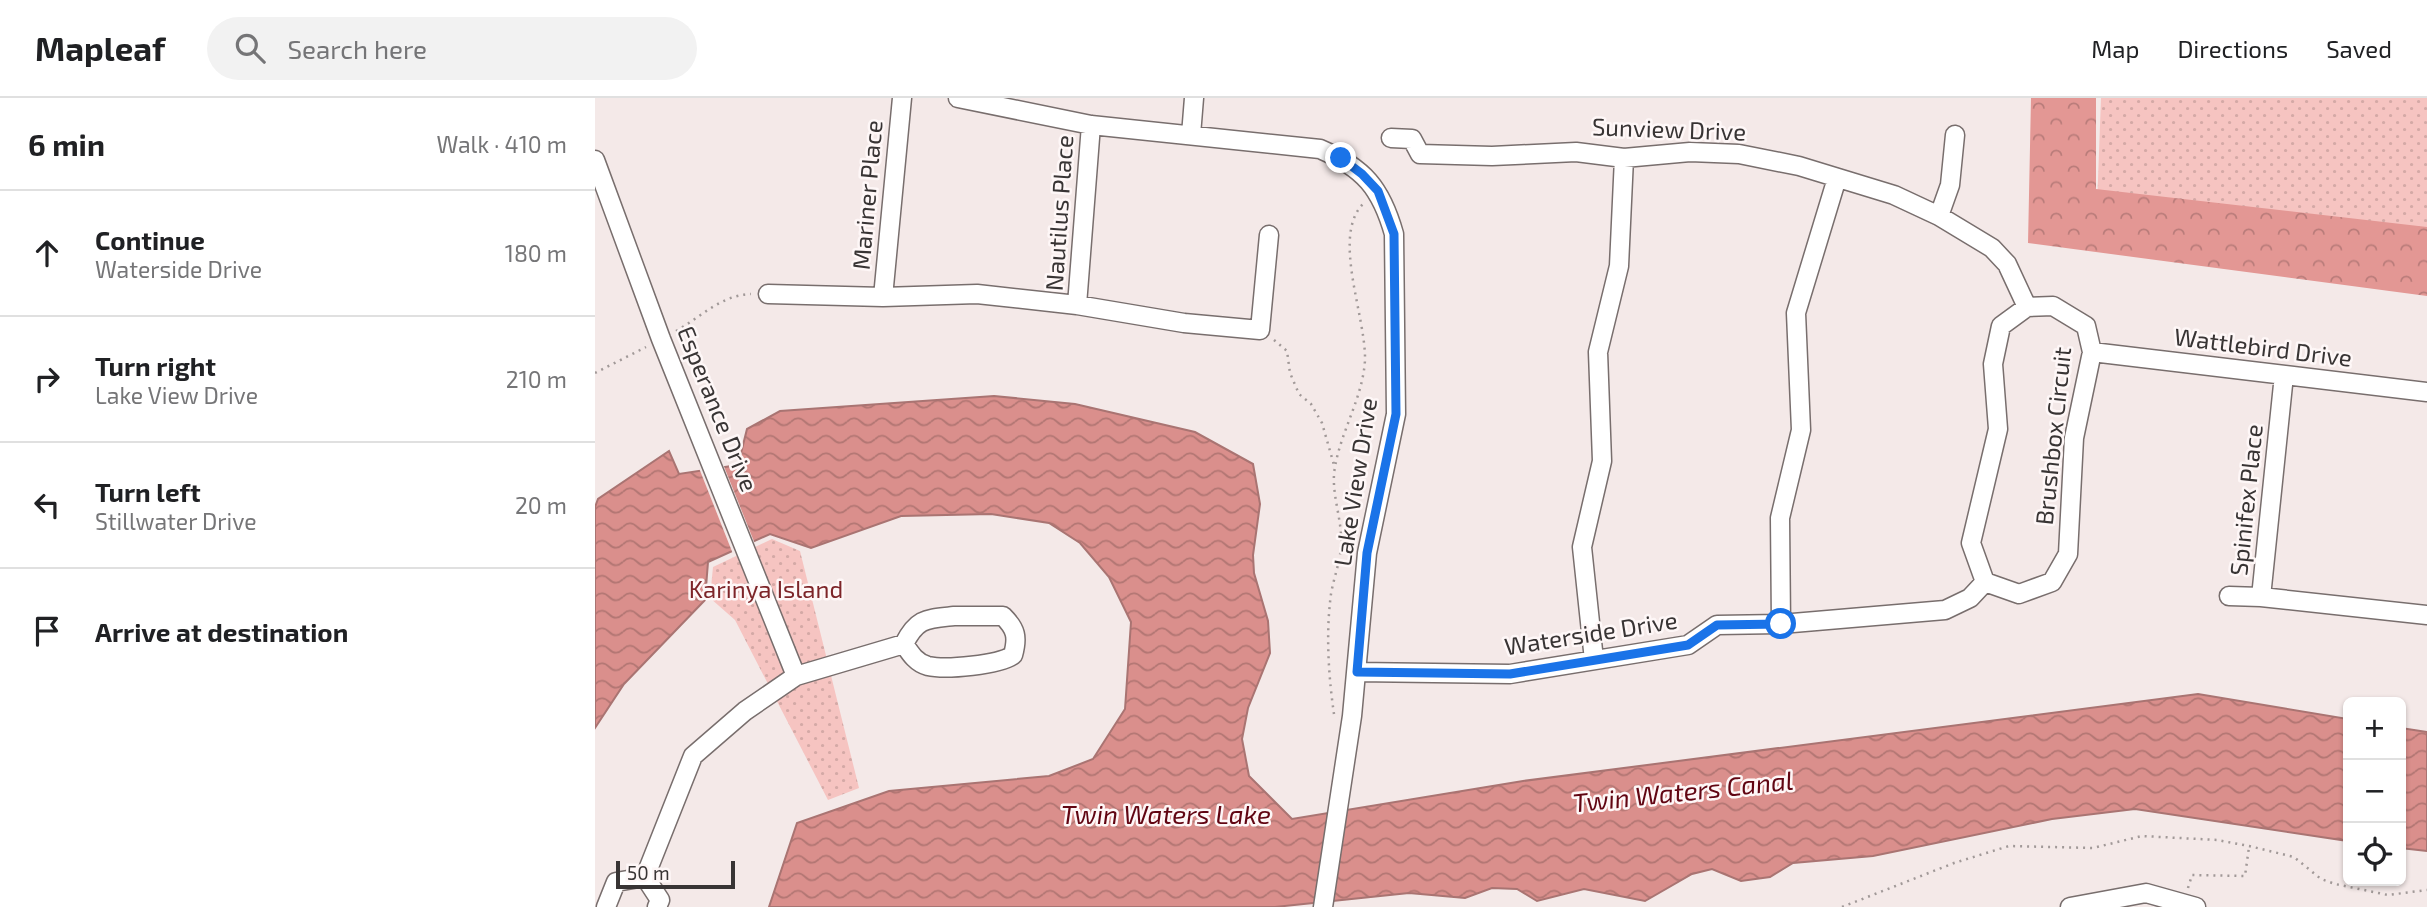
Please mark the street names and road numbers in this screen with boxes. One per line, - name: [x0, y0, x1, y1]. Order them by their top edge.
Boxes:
- street label: Sunview Drive: [1591, 111, 1747, 146]
- street label: Mariner Place: [846, 119, 887, 271]
- street label: Nautilus Place: [1039, 134, 1078, 292]
- street label: Esperance Drive: [672, 321, 765, 495]
- street label: Wattlebird Drive: [2173, 321, 2354, 372]
- street label: Brushbox Circuit: [2029, 345, 2076, 526]
- street label: Lake View Drive: [1327, 395, 1382, 568]
- street label: Spinifex Place: [2223, 423, 2268, 577]
- street label: Waterside Drive: [1502, 605, 1679, 660]

